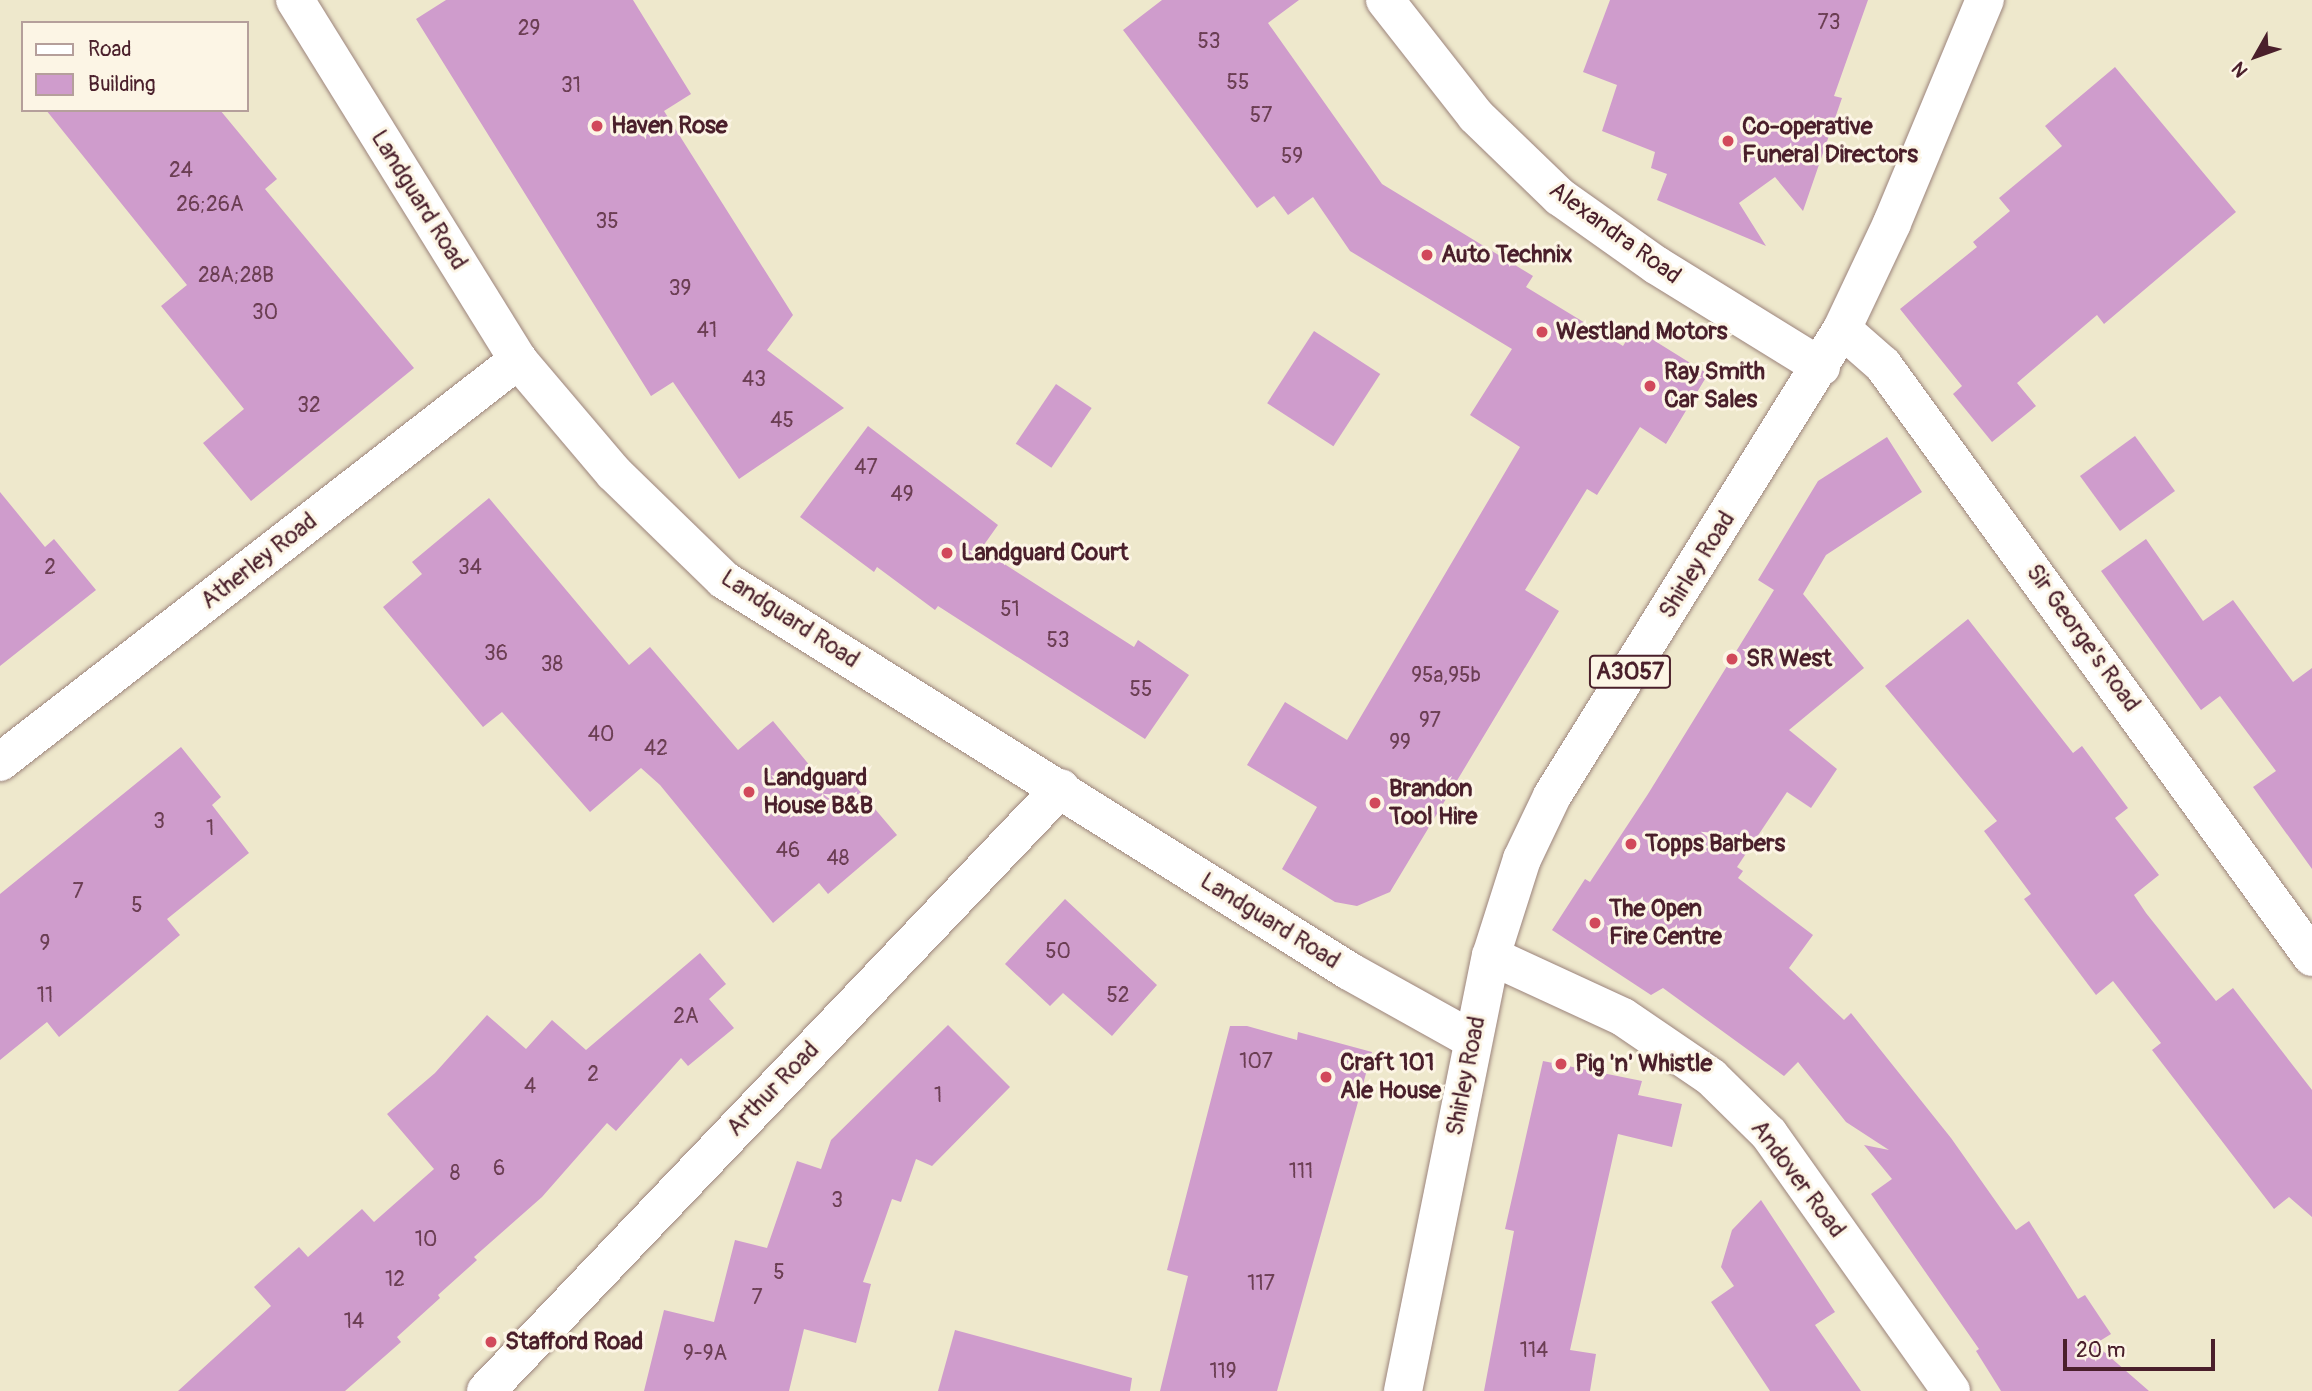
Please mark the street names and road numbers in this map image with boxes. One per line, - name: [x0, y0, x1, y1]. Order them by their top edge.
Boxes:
- street label: Landguard Road: [365, 125, 473, 275]
- street label: Alexandra Road: [1544, 176, 1686, 290]
- street label: Shirley Road: [1653, 506, 1741, 624]
- street label: Atherley Road: [195, 507, 323, 615]
- street label: Sir George's Road: [2020, 559, 2146, 717]
- street label: Landguard Road: [715, 564, 865, 674]
- road number: A3057: [1588, 652, 1672, 692]
- street label: Landguard Road: [1195, 867, 1345, 975]
- street label: Shirley Road: [1440, 1014, 1492, 1138]
- street label: Arthur Road: [721, 1036, 825, 1142]
- street label: Andover Road: [1745, 1115, 1851, 1243]

